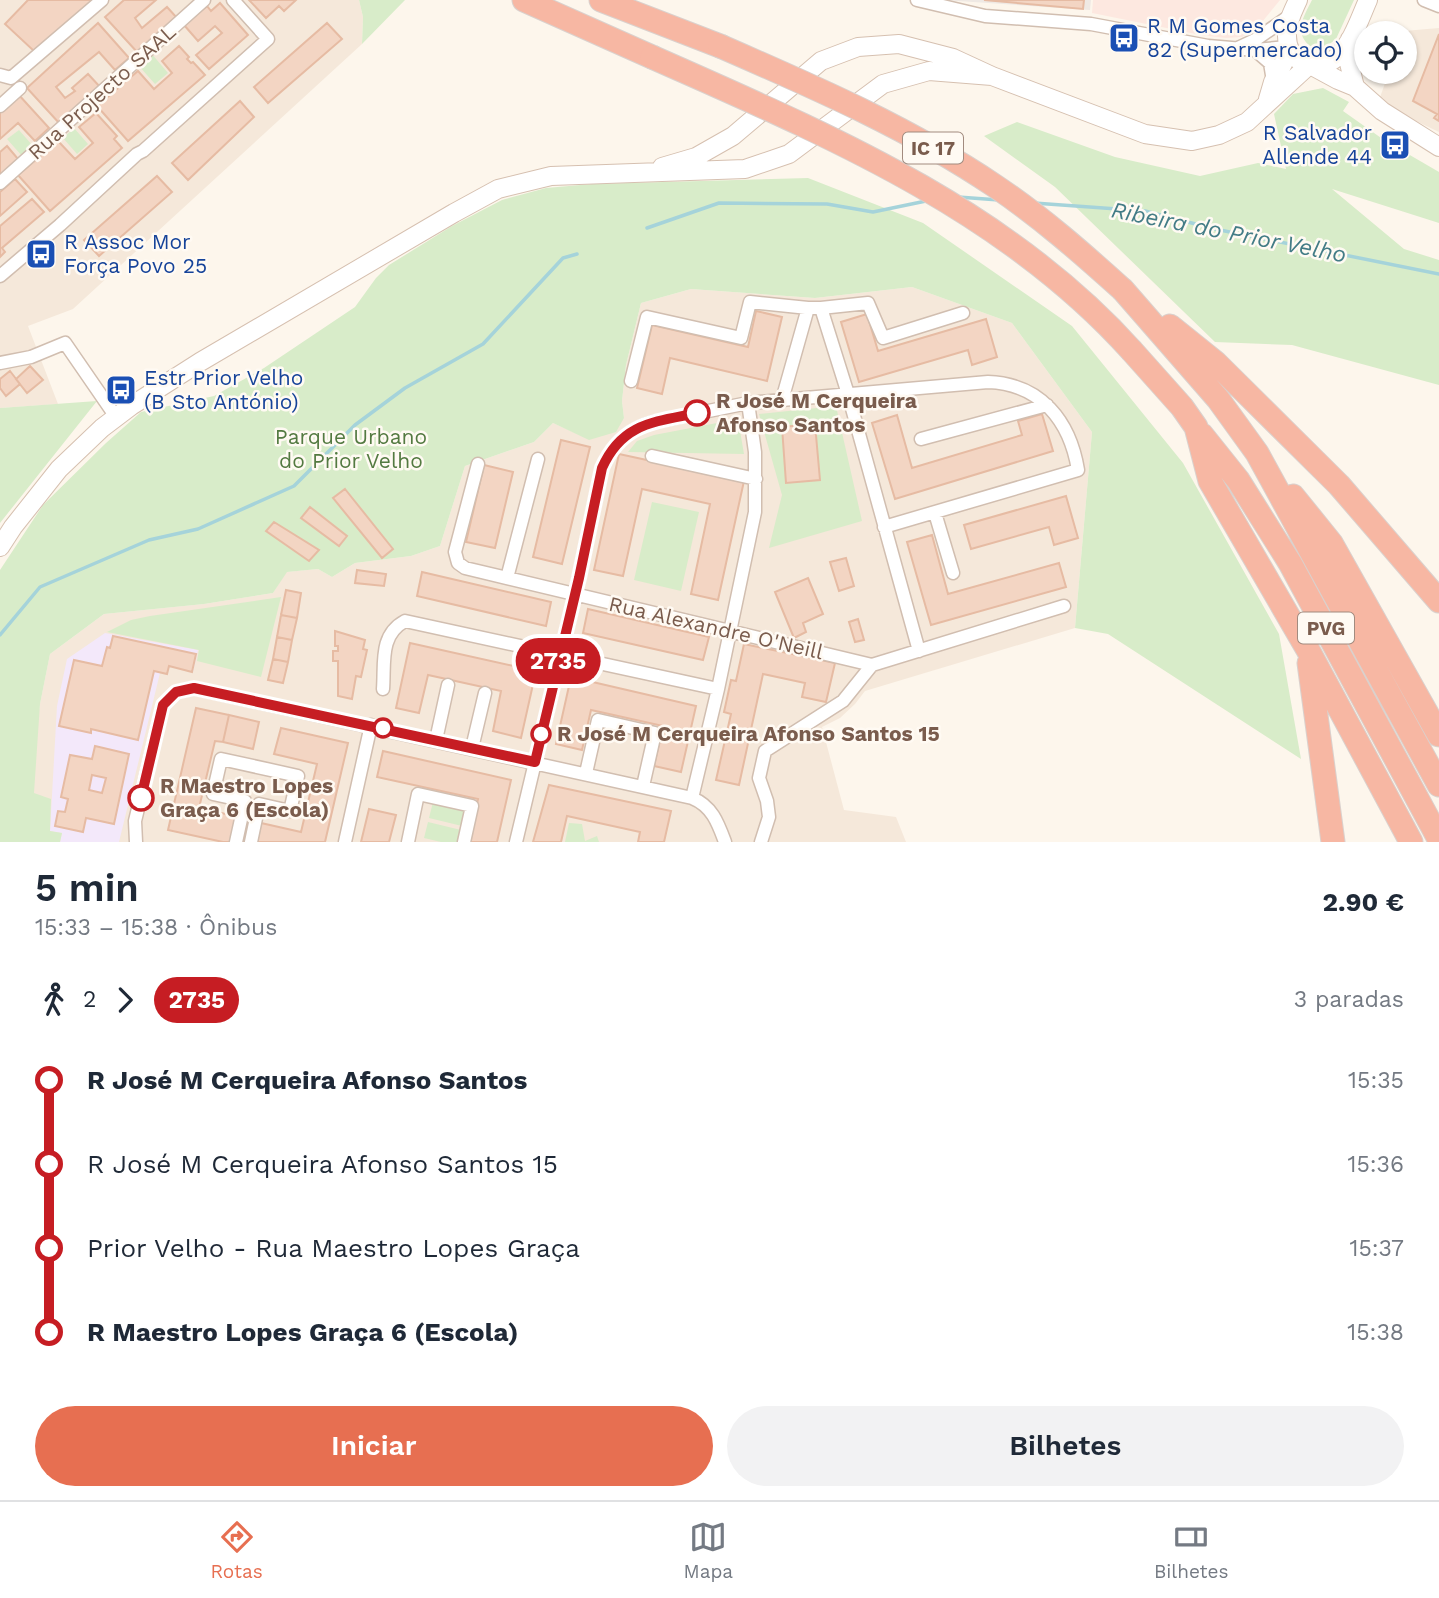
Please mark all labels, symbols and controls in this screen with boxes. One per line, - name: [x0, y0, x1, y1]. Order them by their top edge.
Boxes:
- place label: R M Gomes Costa 82 (Supermercado): [1147, 13, 1342, 62]
- street label: Rua Projecto SAAL: [23, 19, 181, 165]
- bus stop icon: R M Gomes Costa 82 (Supermercado): [1107, 21, 1141, 55]
- map controls: [1354, 21, 1417, 84]
- button: locate: [1354, 21, 1417, 84]
- place label: R Salvador Allende 44: [1262, 120, 1372, 169]
- bus stop icon: R Salvador Allende 44: [1378, 128, 1412, 162]
- road number: IC 17: [903, 132, 963, 164]
- water label: Ribeira do Prior Velho: [1109, 196, 1349, 269]
- place label: R Assoc Mor Força Povo 25: [64, 229, 207, 278]
- bus stop icon: R Assoc Mor Força Povo 25: [24, 237, 58, 271]
- place label: Estr Prior Velho (B Sto António): [144, 365, 303, 414]
- bus stop icon: Estr Prior Velho (B Sto António): [104, 373, 138, 407]
- place label: R José M Cerqueira Afonso Santos: [716, 388, 918, 437]
- marker: R José M Cerqueira Afonso Santos: [684, 400, 710, 426]
- park label: Parque Urbano do Prior Velho: [275, 424, 427, 473]
- street label: Rua Alexandre O'Neill: [606, 591, 826, 664]
- road number: PVG: [1298, 612, 1354, 643]
- line badge: 2735: [509, 638, 607, 684]
- text: 2735: [530, 647, 586, 675]
- unlabelled marker: [373, 718, 393, 738]
- place label: R José M Cerqueira Afonso Santos 15: [557, 721, 940, 746]
- marker: R José M Cerqueira Afonso Santos 15: [531, 724, 551, 744]
- place label: R Maestro Lopes Graça 6 (Escola): [160, 773, 333, 822]
- marker: R Maestro Lopes Graça 6 (Escola): [128, 785, 154, 811]
- text: 5 min: [35, 866, 139, 910]
- text: 2.90 €: [1323, 887, 1404, 917]
- text: 15:33 – 15:38 · Ônibus: [35, 914, 277, 941]
- icon: walk: [35, 981, 73, 1019]
- icon: forward: [106, 981, 144, 1019]
- text: 2: [83, 986, 96, 1013]
- text: 2735: [168, 986, 225, 1014]
- text: 3 paradas: [1294, 986, 1404, 1013]
- text: R José M Cerqueira Afonso Santos: [87, 1065, 527, 1095]
- text: 15:35: [1348, 1067, 1404, 1094]
- text: R José M Cerqueira Afonso Santos 15: [87, 1149, 558, 1179]
- text: 15:36: [1347, 1151, 1404, 1178]
- text: Prior Velho - Rua Maestro Lopes Graça: [87, 1233, 580, 1263]
- text: 15:37: [1349, 1235, 1404, 1262]
- text: R Maestro Lopes Graça 6 (Escola): [87, 1317, 518, 1347]
- text: 15:38: [1347, 1319, 1404, 1346]
- button: Iniciar: [35, 1406, 713, 1486]
- button: Bilhetes: [727, 1406, 1404, 1486]
- tab: Rotas: [210, 1518, 263, 1583]
- tab: Mapa: [684, 1518, 733, 1583]
- tab: Bilhetes: [1154, 1518, 1229, 1583]

